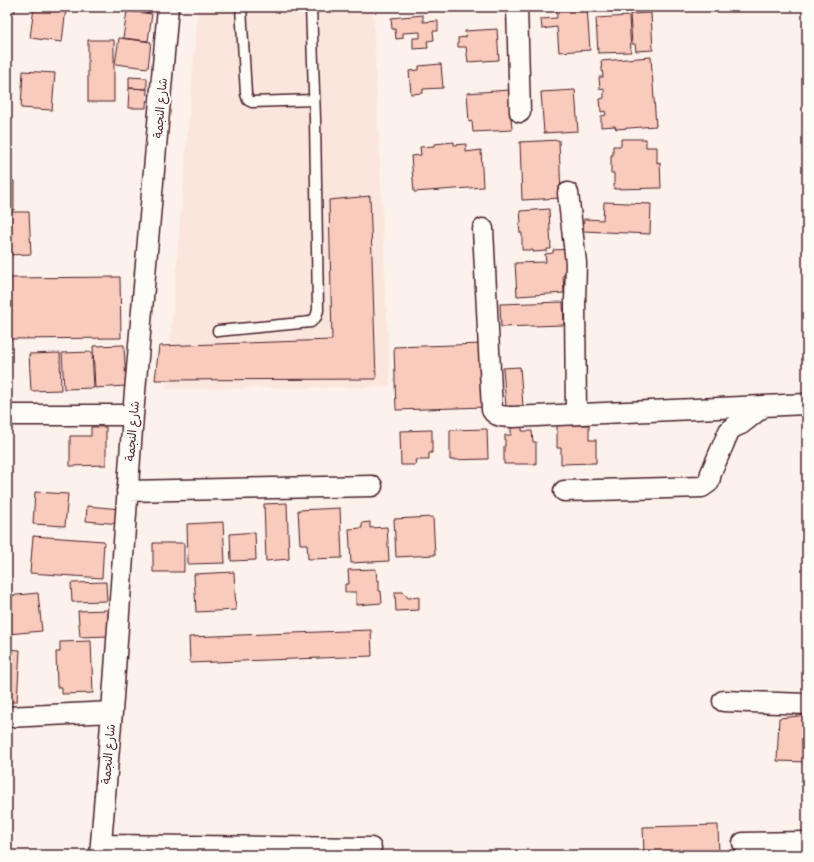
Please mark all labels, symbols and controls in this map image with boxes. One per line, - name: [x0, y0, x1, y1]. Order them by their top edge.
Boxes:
- street label: شارع النجمة: [149, 77, 172, 139]
- street label: شارع النجمة: [121, 400, 144, 462]
- street label: شارع النجمة: [97, 723, 120, 785]

